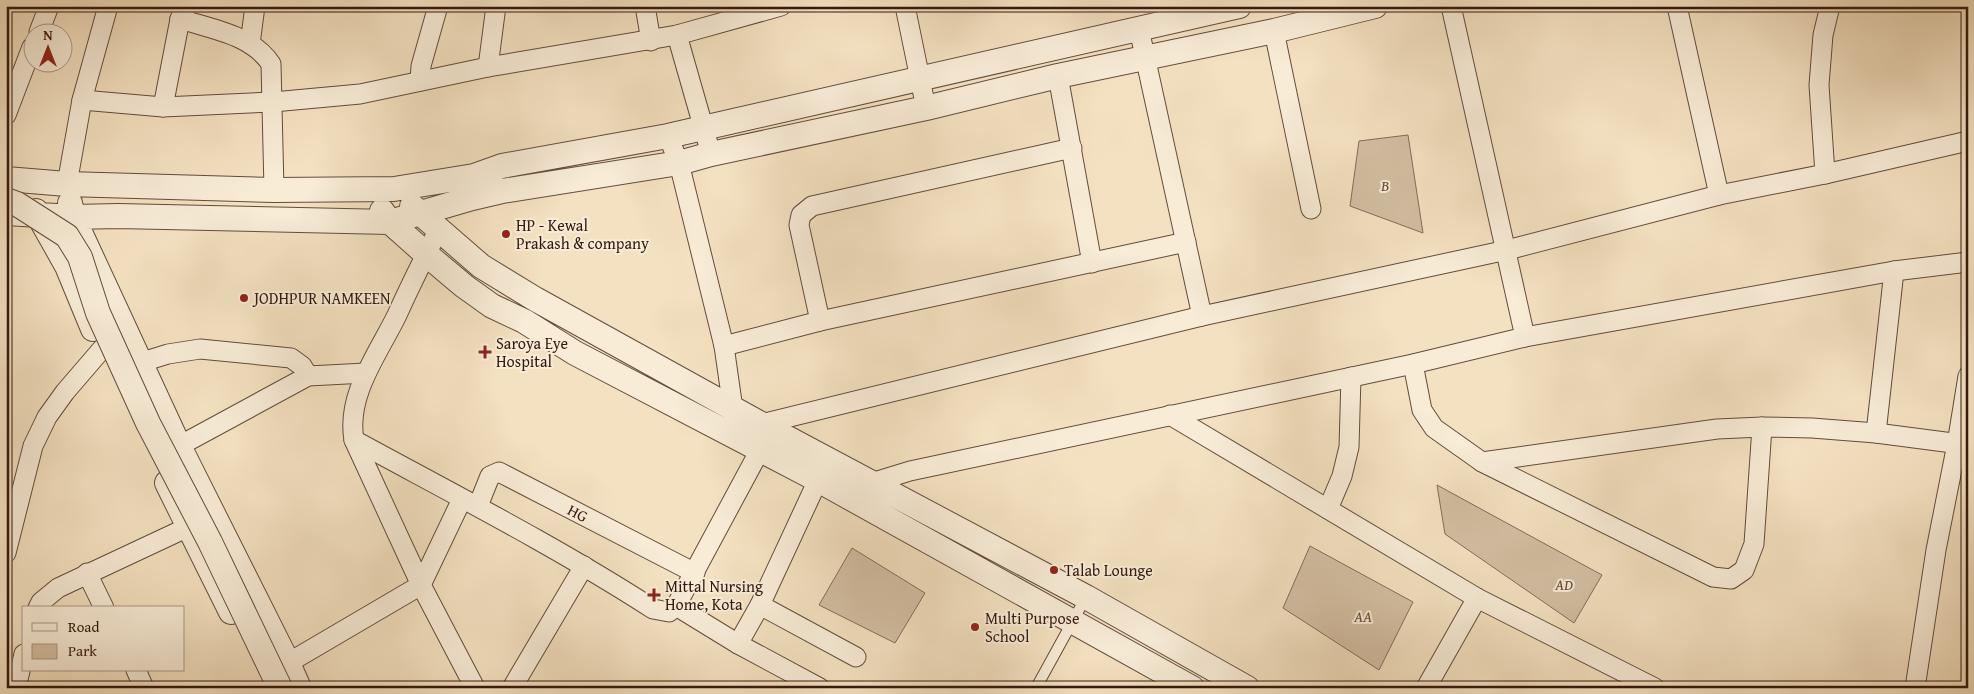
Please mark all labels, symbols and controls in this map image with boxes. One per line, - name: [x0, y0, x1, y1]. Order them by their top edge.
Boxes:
- north arrow: [22, 22, 72, 72]
- text: N: [43, 25, 53, 45]
- park label: B: [1380, 173, 1389, 197]
- place label: HP - Kewal Prakash & company: [516, 213, 649, 255]
- marker: HP - Kewal Prakash & company: [500, 228, 512, 240]
- place label: JODHPUR NAMKEEN: [252, 286, 391, 310]
- marker: JODHPUR NAMKEEN: [238, 292, 250, 304]
- place label: Saroya Eye Hospital: [496, 331, 568, 373]
- marker: Saroya Eye Hospital: [478, 345, 492, 359]
- street label: HG: [564, 497, 593, 528]
- place label: Talab Lounge: [1064, 558, 1153, 582]
- marker: Talab Lounge: [1048, 564, 1060, 576]
- park label: AD: [1554, 572, 1573, 596]
- place label: Mittal Nursing Home, Kota: [665, 574, 763, 616]
- marker: Mittal Nursing Home, Kota: [647, 588, 661, 602]
- park label: AA: [1353, 604, 1372, 628]
- legend: [22, 606, 185, 672]
- place label: Multi Purpose School: [985, 606, 1079, 648]
- text: Road: [68, 616, 99, 637]
- marker: Multi Purpose School: [969, 621, 981, 633]
- text: Park: [68, 640, 97, 661]

